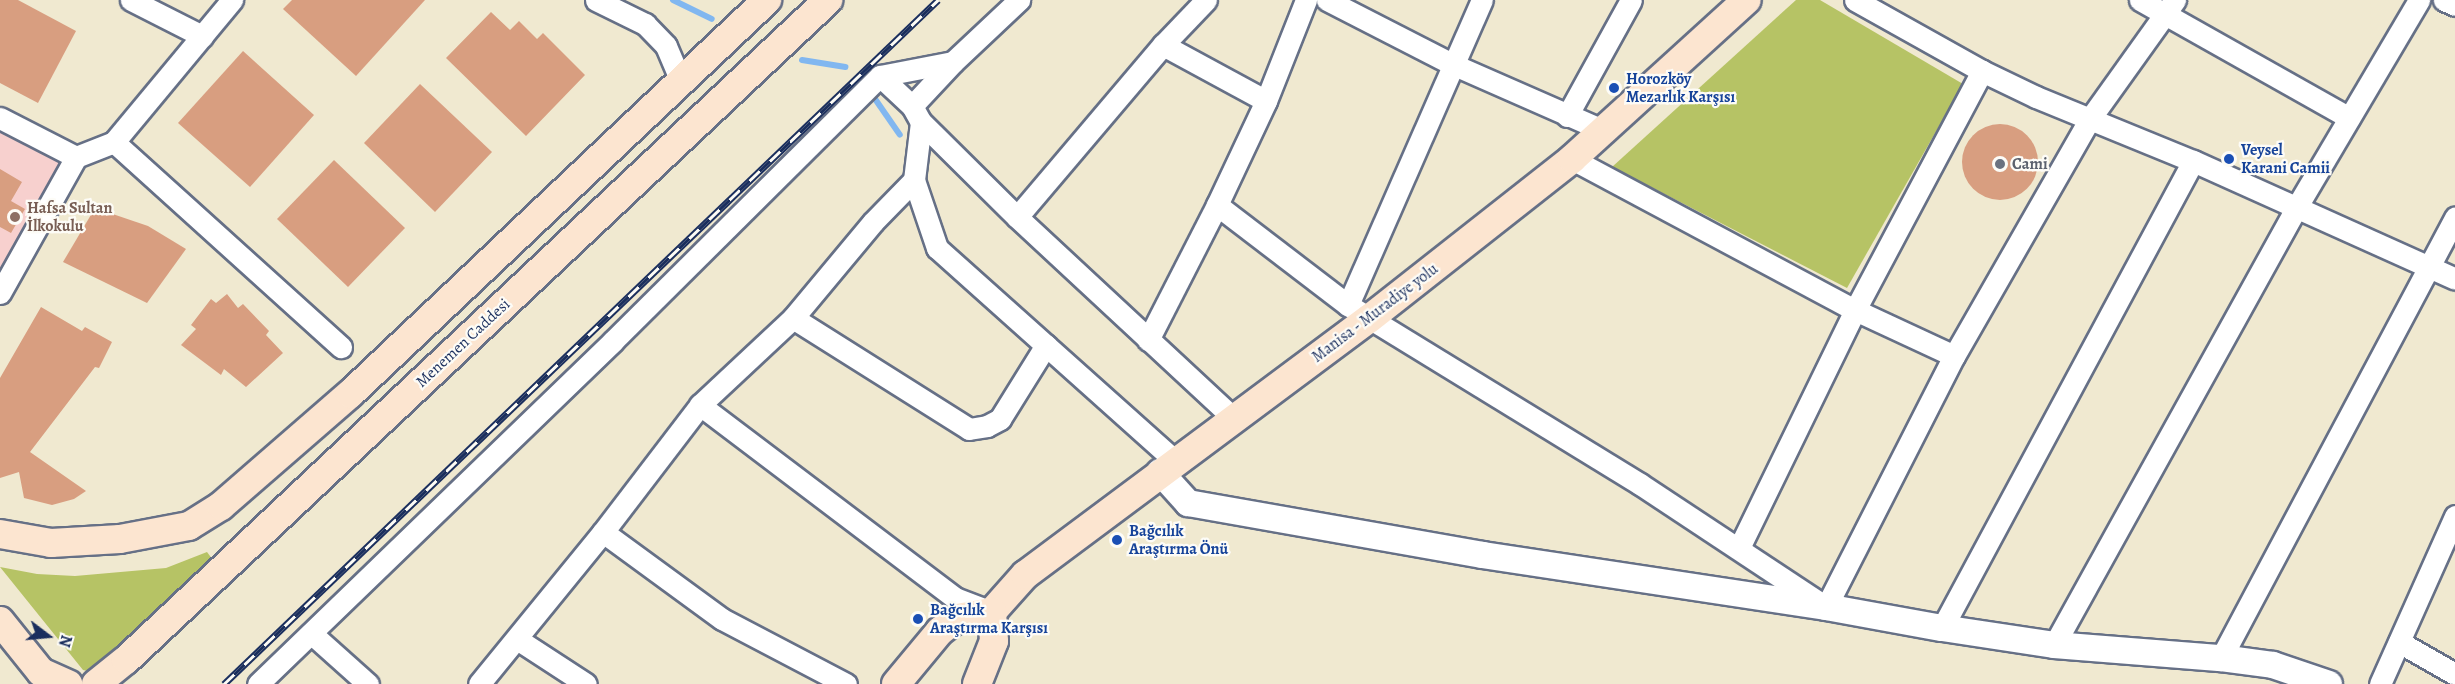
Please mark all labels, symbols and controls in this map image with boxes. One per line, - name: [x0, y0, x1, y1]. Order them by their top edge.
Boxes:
- place label: Horozköy Mezarlık Karşısı: [1626, 69, 1735, 107]
- marker: Horozköy Mezarlık Karşısı: [1607, 81, 1621, 95]
- place label: Veysel Karani Camii: [2241, 140, 2330, 178]
- marker: Veysel Karani Camii: [2222, 152, 2236, 166]
- place label: Cami: [2012, 154, 2048, 174]
- marker: Cami: [1993, 157, 2007, 171]
- place label: Hafsa Sultan İlkokulu: [27, 198, 113, 236]
- marker: Hafsa Sultan İlkokulu: [8, 210, 22, 224]
- street label: Manisa - Muradiye yolu: [1308, 259, 1442, 367]
- street label: Menemen Caddesi: [412, 295, 514, 391]
- place label: Bağcılık Araştırma Önü: [1129, 521, 1228, 559]
- marker: Bağcılık Araştırma Önü: [1110, 533, 1124, 547]
- place label: Bağcılık Araştırma Karşısı: [930, 600, 1048, 638]
- north arrow: [18, 606, 78, 666]
- marker: Bağcılık Araştırma Karşısı: [911, 612, 925, 626]
- text: N: [53, 632, 77, 650]

